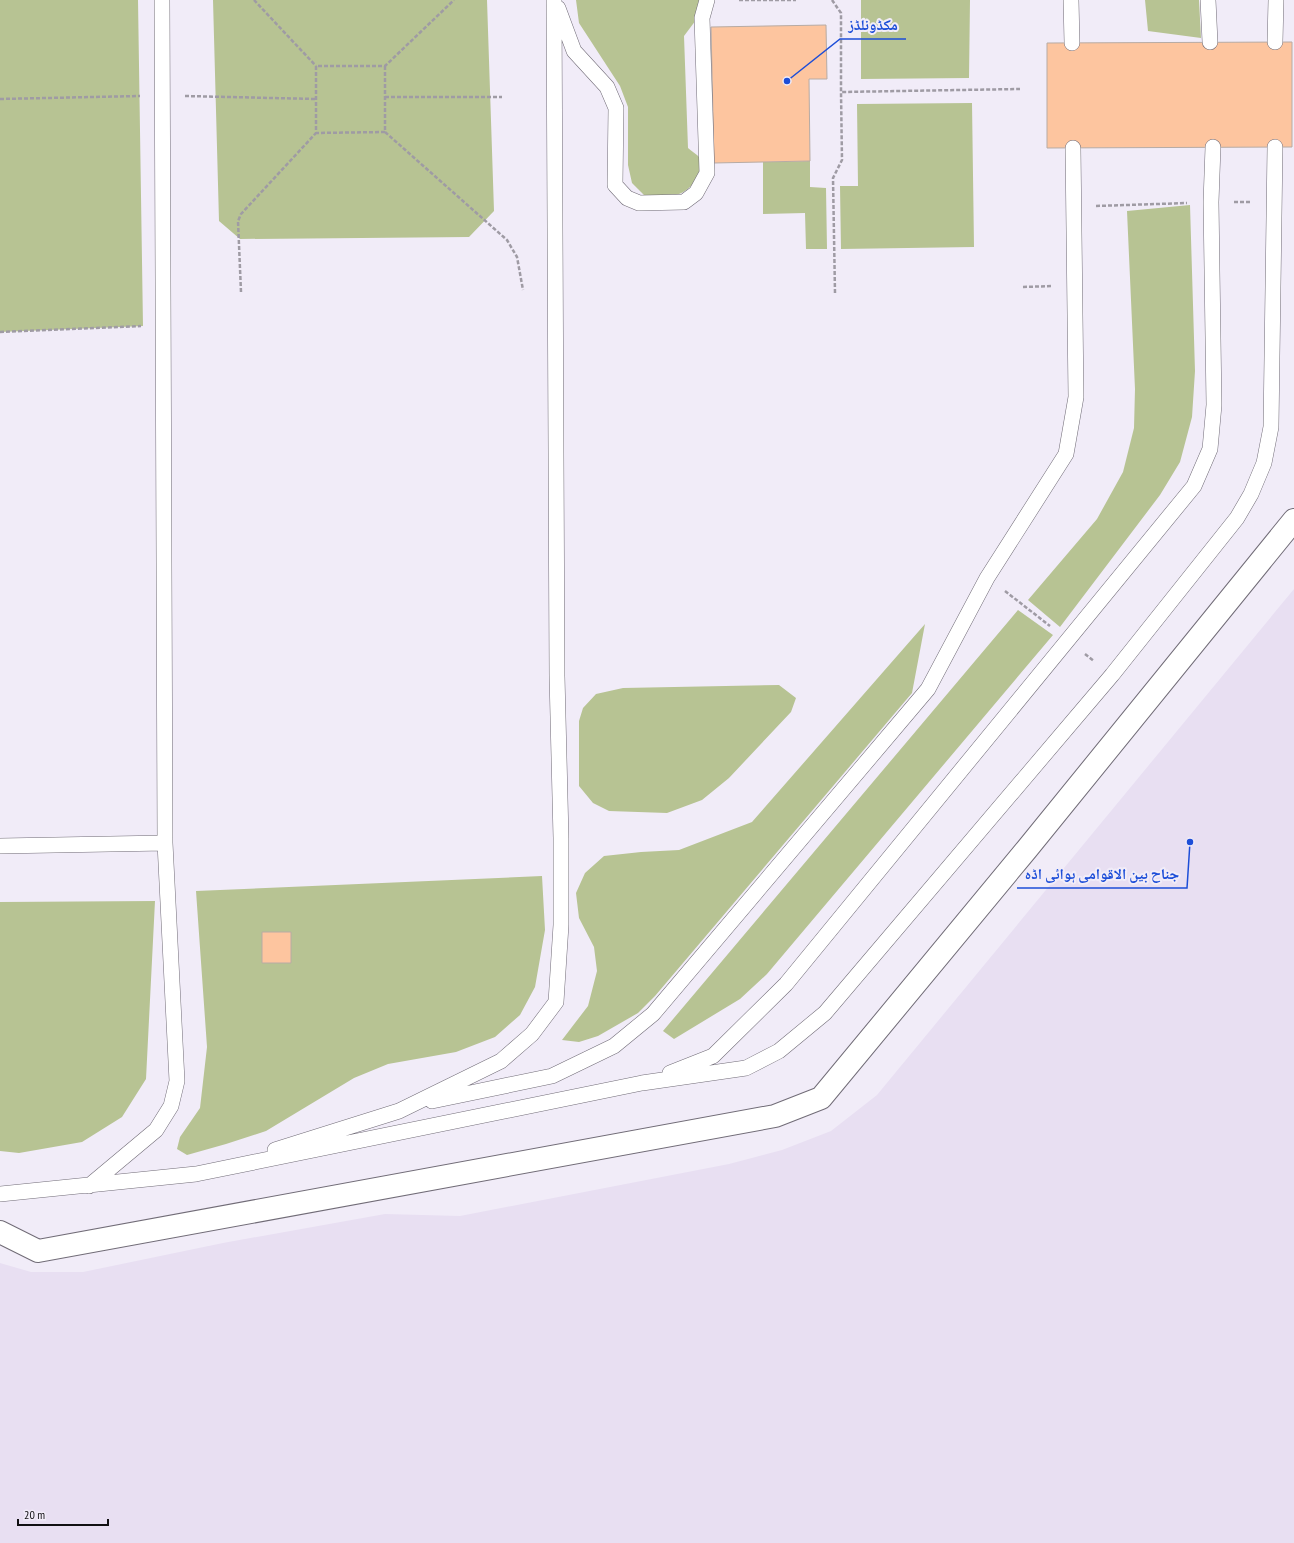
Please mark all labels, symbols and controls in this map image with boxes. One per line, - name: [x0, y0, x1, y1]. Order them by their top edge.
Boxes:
- callout: مکڈونلڈز: [840, 12, 906, 39]
- text: مکڈونلڈز: [847, 15, 898, 34]
- callout: جناح بین الاقوامی ہوائی اڈہ: [1017, 861, 1187, 888]
- text: جناح بین الاقوامی ہوائی اڈہ: [1025, 864, 1179, 883]
- scale bar: [18, 1501, 108, 1527]
- text: 20 m: [24, 1507, 45, 1522]

